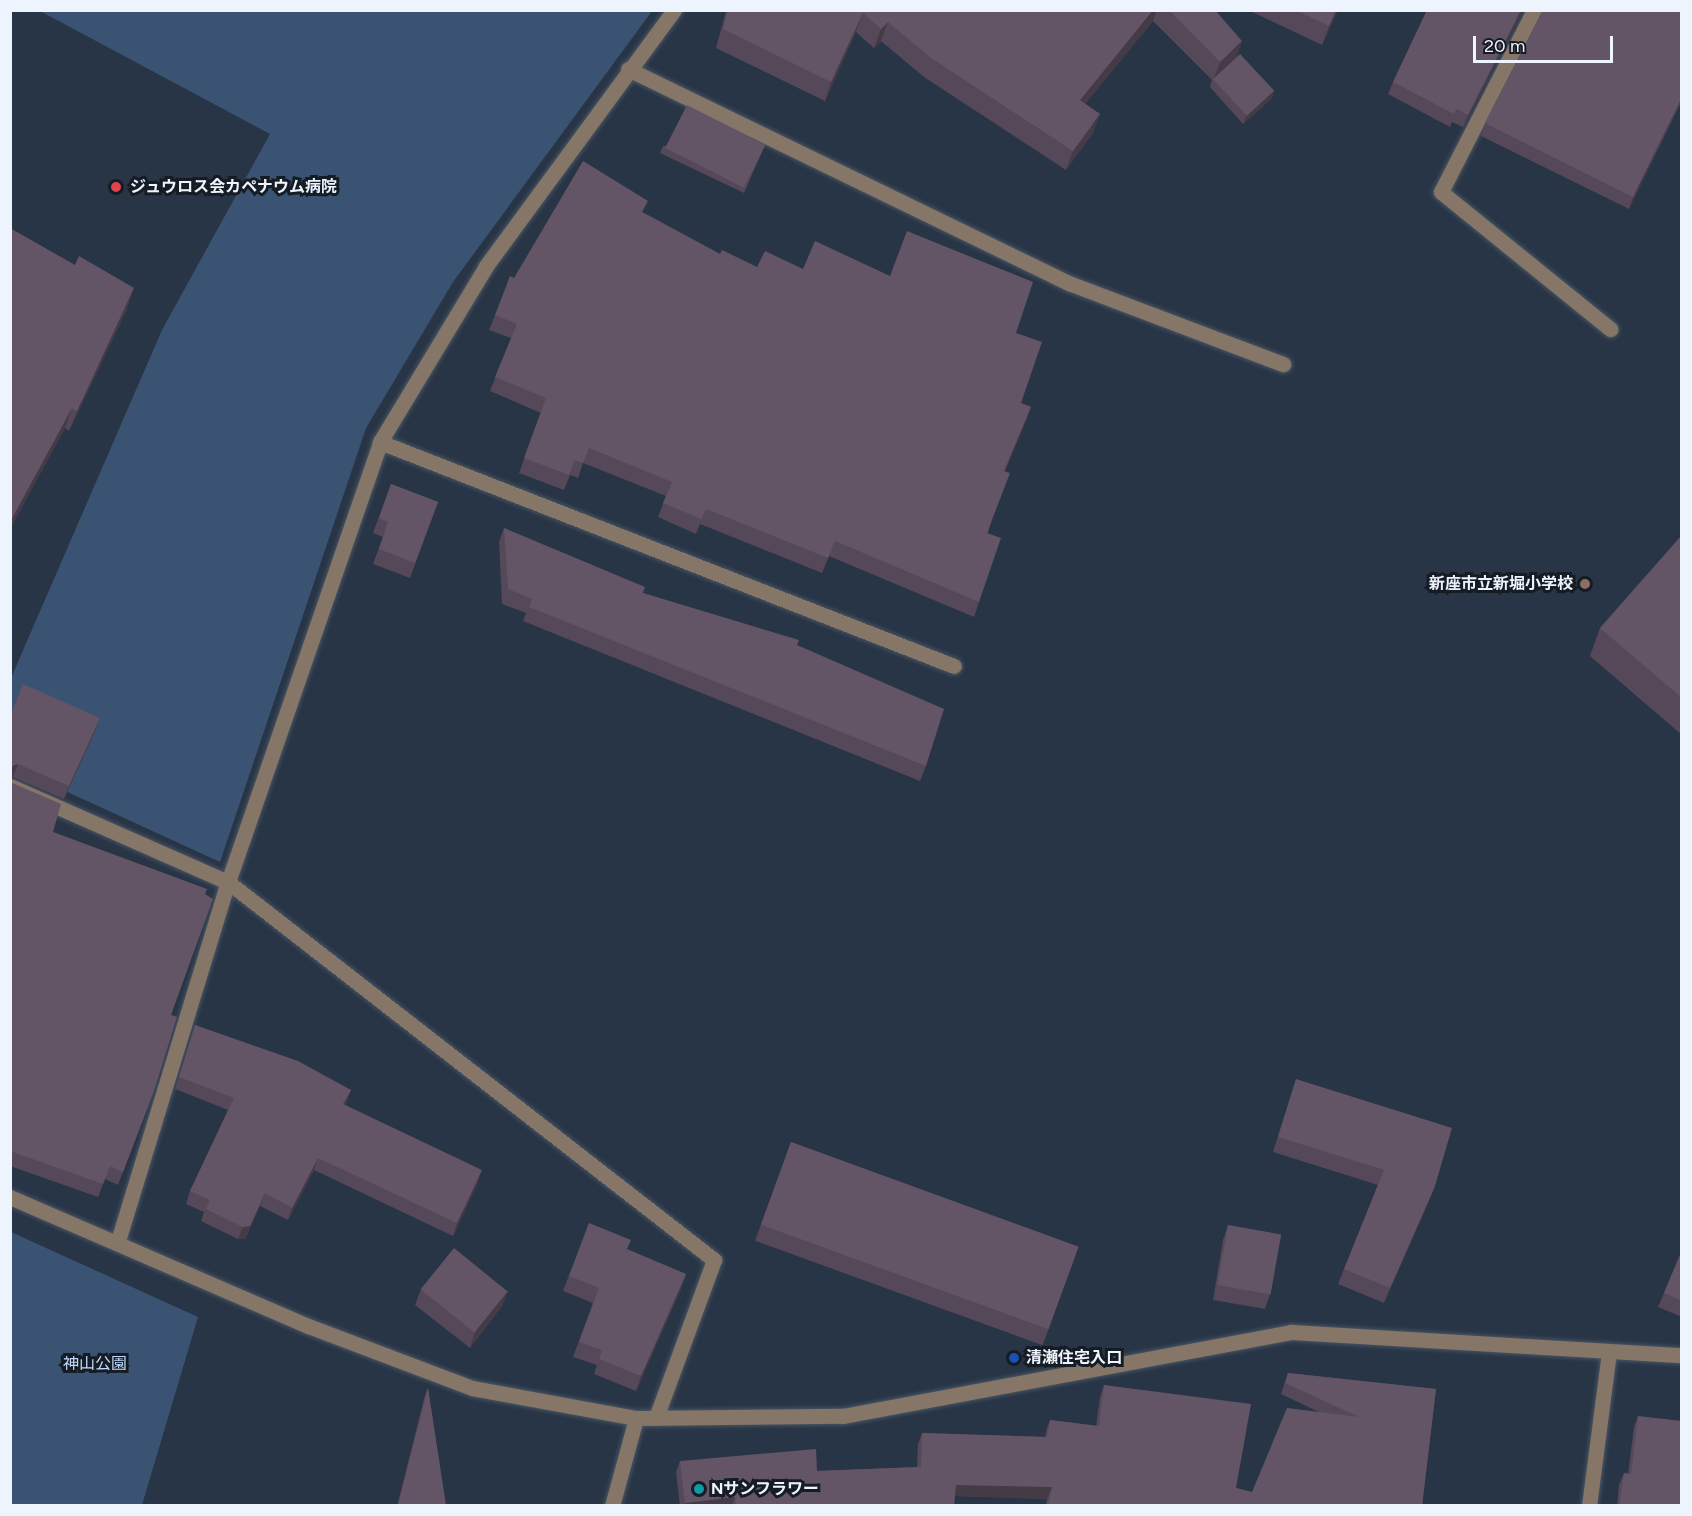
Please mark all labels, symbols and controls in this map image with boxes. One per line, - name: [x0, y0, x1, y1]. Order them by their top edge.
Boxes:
- scale bar: [1476, 24, 1616, 62]
- text: 20 m: [1484, 35, 1525, 57]
- place label: ジュウロス会カペナウム病院: [130, 177, 338, 197]
- marker: ジュウロス会カペナウム病院: [107, 178, 125, 196]
- place label: 新座市立新堀小学校: [1429, 574, 1573, 594]
- marker: 新座市立新堀小学校: [1578, 577, 1592, 591]
- place label: 清瀬住宅入口: [1026, 1348, 1122, 1368]
- marker: 清瀬住宅入口: [1007, 1351, 1021, 1365]
- park label: 神山公園: [63, 1354, 127, 1374]
- place label: Nサンフラワー: [711, 1479, 819, 1499]
- marker: Nサンフラワー: [692, 1482, 706, 1496]

